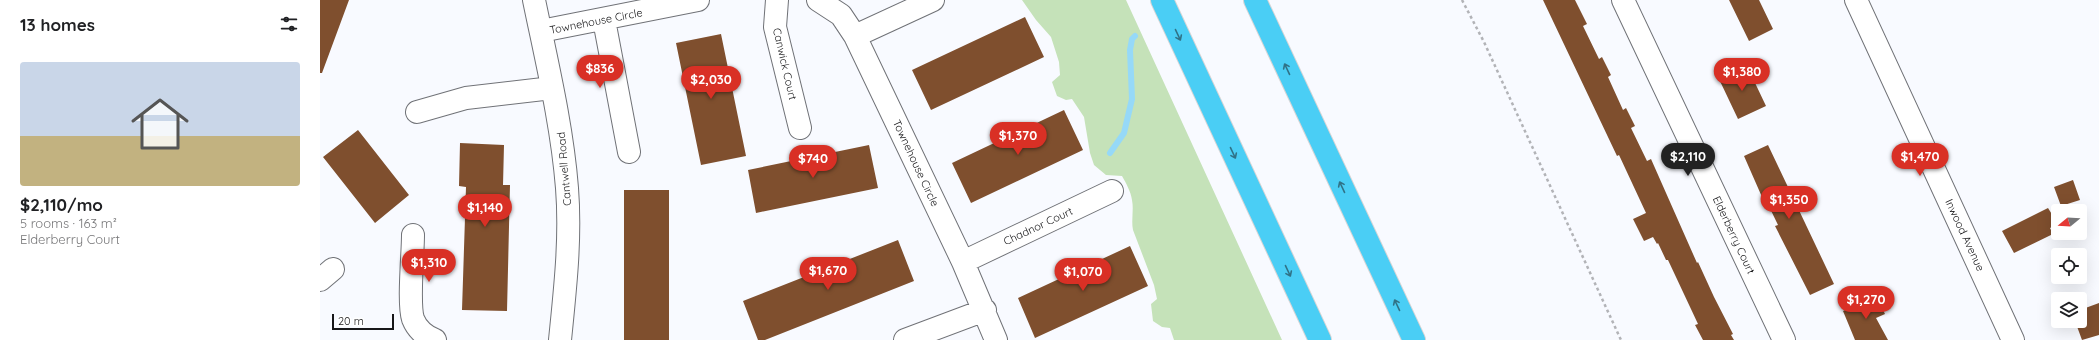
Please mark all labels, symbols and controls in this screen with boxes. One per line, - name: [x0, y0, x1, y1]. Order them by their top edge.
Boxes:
- street label: Townehouse Circle: [548, 5, 644, 37]
- icon: filters: [278, 13, 300, 35]
- text: 13 homes: [20, 14, 95, 35]
- street label: Canwick Court: [770, 27, 800, 102]
- one-way arrow: [1175, 29, 1182, 41]
- pin: $836: [576, 55, 624, 89]
- pin: $1,380: [1709, 58, 1775, 92]
- text: $836: [585, 60, 615, 76]
- one-way arrow: [1283, 63, 1290, 75]
- text: $1,380: [1723, 63, 1761, 79]
- pin: $2,030: [678, 66, 744, 100]
- text: $2,030: [690, 71, 732, 87]
- icon: home: [124, 88, 196, 160]
- street label: Townehouse Circle: [890, 117, 942, 209]
- pin: $1,370: [985, 122, 1051, 156]
- text: $1,370: [999, 127, 1037, 143]
- street label: Cantwell Road: [554, 131, 574, 207]
- pin: $2,110: [1655, 143, 1721, 177]
- pin: $1,470: [1887, 143, 1953, 177]
- pin: $740: [789, 145, 837, 179]
- one-way arrow: [1230, 147, 1237, 159]
- text: $2,110: [1670, 148, 1706, 164]
- text: $1,470: [1901, 148, 1939, 164]
- text: $740: [798, 150, 828, 166]
- one-way arrow: [1338, 181, 1345, 193]
- pin: $1,350: [1756, 186, 1822, 220]
- text: $1,350: [1770, 191, 1808, 207]
- text: $2,110/mo: [20, 194, 103, 215]
- pin: $1,140: [452, 194, 518, 228]
- street label: Elderberry Court: [1710, 194, 1758, 276]
- street label: Inwood Avenue: [1942, 197, 1988, 273]
- text: $1,140: [467, 199, 503, 215]
- street label: Chadnor Court: [1001, 204, 1075, 248]
- north arrow: [2051, 204, 2087, 240]
- map controls: [2051, 204, 2087, 328]
- text: 5 rooms · 163 m²: [20, 215, 117, 231]
- text: Elderberry Court: [20, 231, 120, 247]
- button: locate: [2051, 248, 2087, 284]
- pin: $1,310: [396, 249, 462, 283]
- text: $1,310: [411, 254, 447, 270]
- pin: $1,670: [795, 257, 861, 291]
- pin: $1,070: [1050, 258, 1116, 292]
- text: $1,670: [809, 262, 847, 278]
- text: $1,070: [1064, 263, 1102, 279]
- one-way arrow: [1285, 265, 1292, 277]
- pin: $1,270: [1833, 286, 1899, 320]
- text: $1,270: [1847, 291, 1885, 307]
- button: layers: [2051, 292, 2087, 328]
- one-way arrow: [1393, 299, 1400, 311]
- scale bar: [332, 312, 394, 331]
- text: 20 m: [338, 314, 364, 328]

